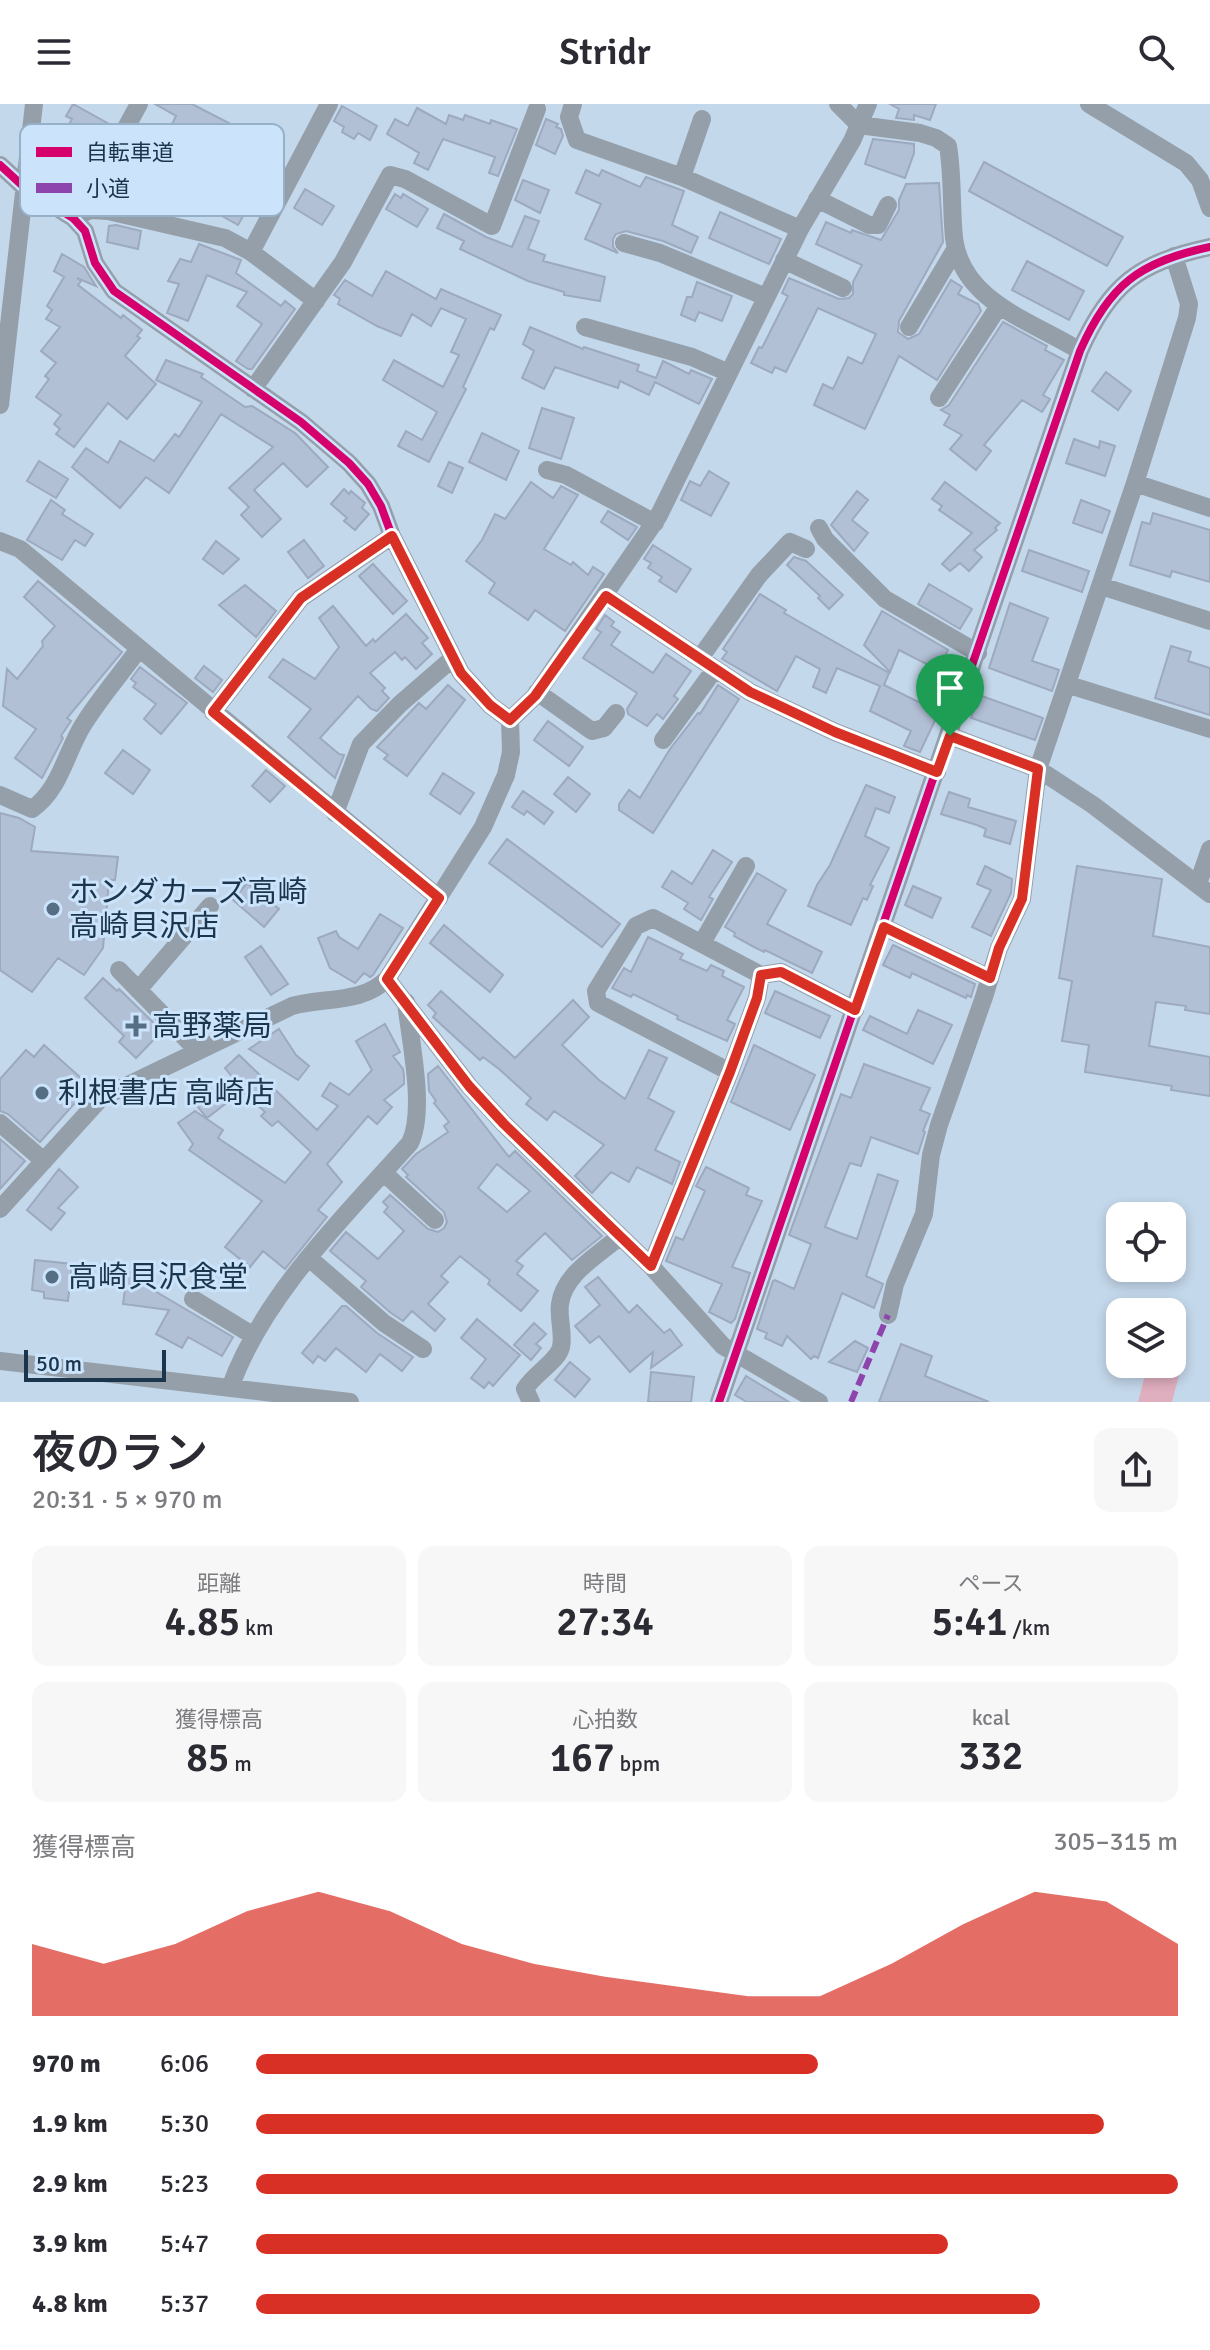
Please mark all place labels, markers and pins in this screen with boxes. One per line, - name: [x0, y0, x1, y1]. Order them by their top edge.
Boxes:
- pin: [916, 654, 984, 736]
- place label: ホンダカーズ高崎 高崎貝沢店: [69, 874, 308, 945]
- marker: ホンダカーズ高崎 高崎貝沢店: [44, 900, 62, 918]
- place label: 高野薬局: [152, 1008, 272, 1045]
- marker: 高野薬局: [127, 1017, 145, 1035]
- place label: 利根書店 高崎店: [58, 1075, 275, 1112]
- marker: 利根書店 高崎店: [33, 1084, 51, 1102]
- place label: 高崎貝沢食堂: [68, 1259, 248, 1296]
- marker: 高崎貝沢食堂: [43, 1268, 61, 1286]

